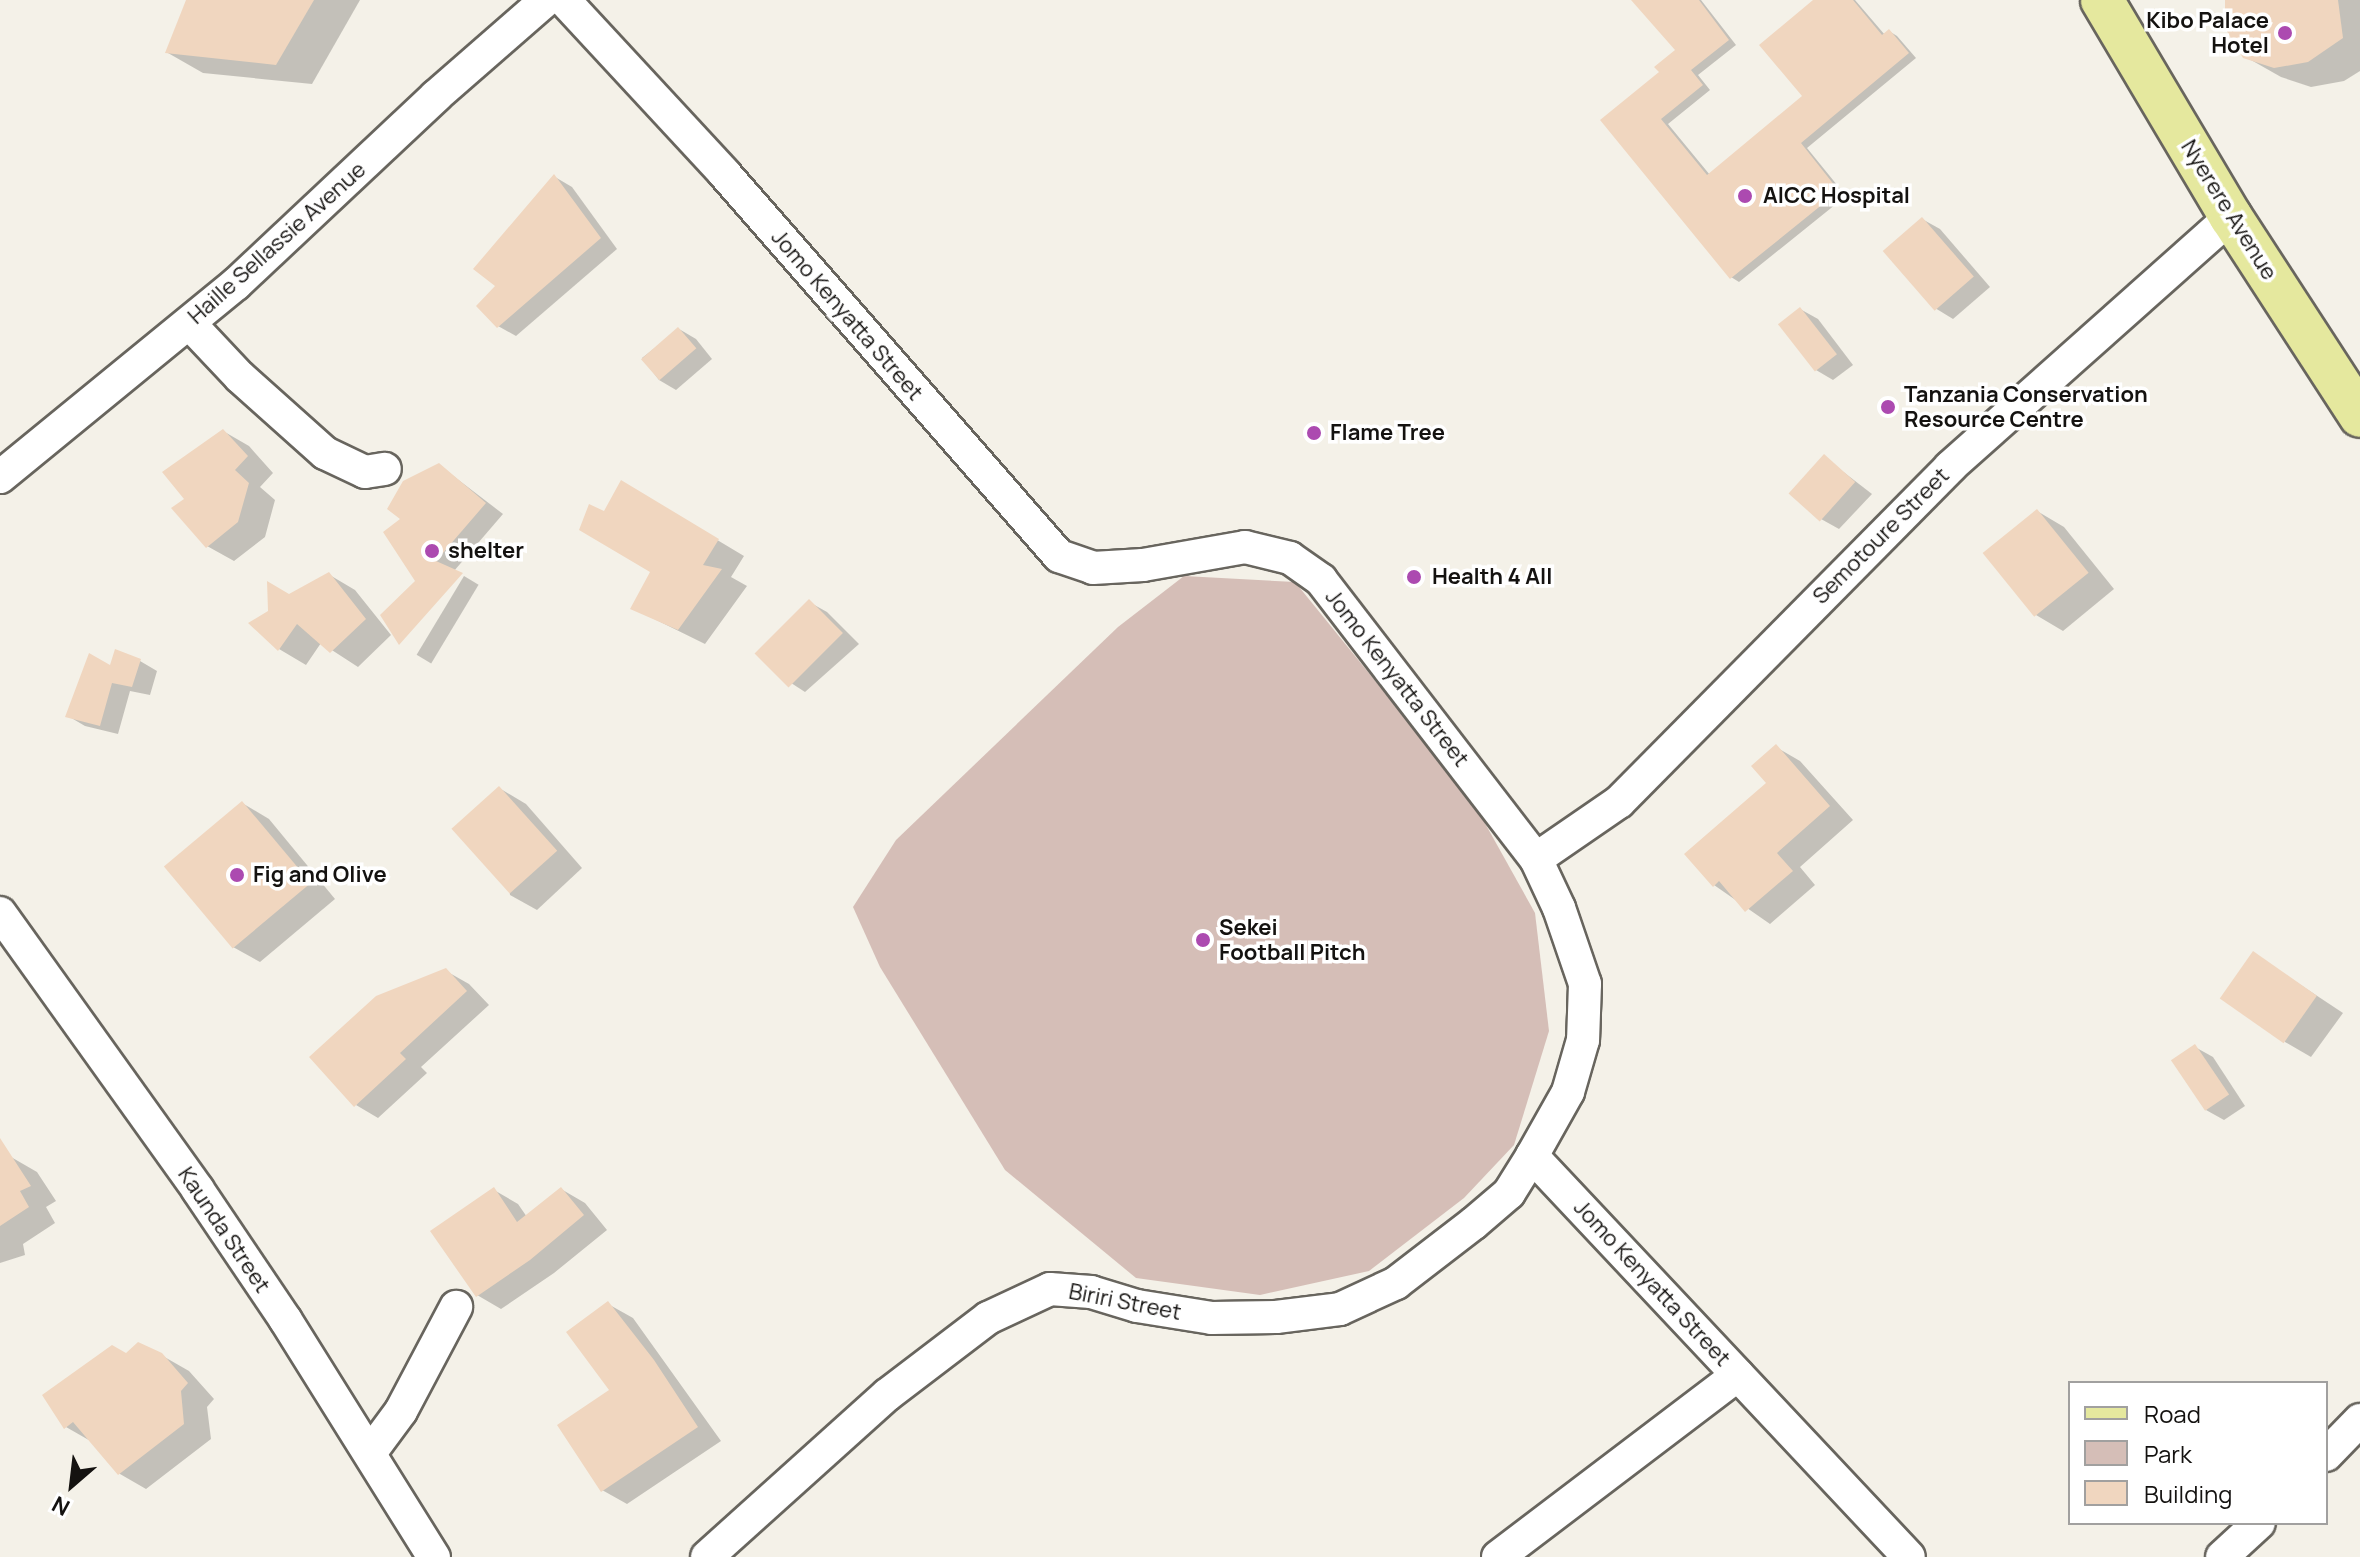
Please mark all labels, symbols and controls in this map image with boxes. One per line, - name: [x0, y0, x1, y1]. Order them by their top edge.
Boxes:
- place label: Kibo Palace Hotel: [2146, 7, 2269, 58]
- marker: Kibo Palace Hotel: [2276, 24, 2294, 42]
- street label: Nyerere Avenue: [2175, 135, 2283, 285]
- street label: Haille Sellassie Avenue: [183, 156, 371, 330]
- place label: AICC Hospital: [1763, 183, 1910, 209]
- marker: AICC Hospital: [1734, 185, 1756, 207]
- street label: Jomo Kenyatta Street: [766, 224, 928, 406]
- place label: Tanzania Conservation Resource Centre: [1904, 381, 2148, 432]
- marker: Tanzania Conservation Resource Centre: [1879, 398, 1897, 416]
- place label: Flame Tree: [1330, 420, 1445, 446]
- marker: Flame Tree: [1305, 424, 1323, 442]
- street label: Semotoure Street: [1807, 462, 1955, 610]
- place label: shelter: [448, 538, 524, 564]
- marker: shelter: [423, 542, 441, 560]
- place label: Health 4 All: [1432, 564, 1552, 590]
- marker: Health 4 All: [1403, 566, 1425, 588]
- street label: Jomo Kenyatta Street: [1320, 584, 1474, 772]
- place label: Fig and Olive: [253, 862, 387, 888]
- marker: Fig and Olive: [228, 866, 246, 884]
- place label: Sekei Football Pitch: [1219, 914, 1365, 966]
- marker: Sekei Football Pitch: [1194, 931, 1212, 949]
- street label: Kaunda Street: [172, 1162, 276, 1298]
- street label: Jomo Kenyatta Street: [1568, 1194, 1736, 1372]
- street label: Biriri Street: [1067, 1278, 1183, 1326]
- legend: [2068, 1381, 2328, 1525]
- text: Road: [2144, 1397, 2201, 1430]
- text: Park: [2144, 1437, 2192, 1470]
- north arrow: [32, 1445, 112, 1525]
- text: Building: [2144, 1477, 2232, 1510]
- text: N: [47, 1489, 75, 1523]

